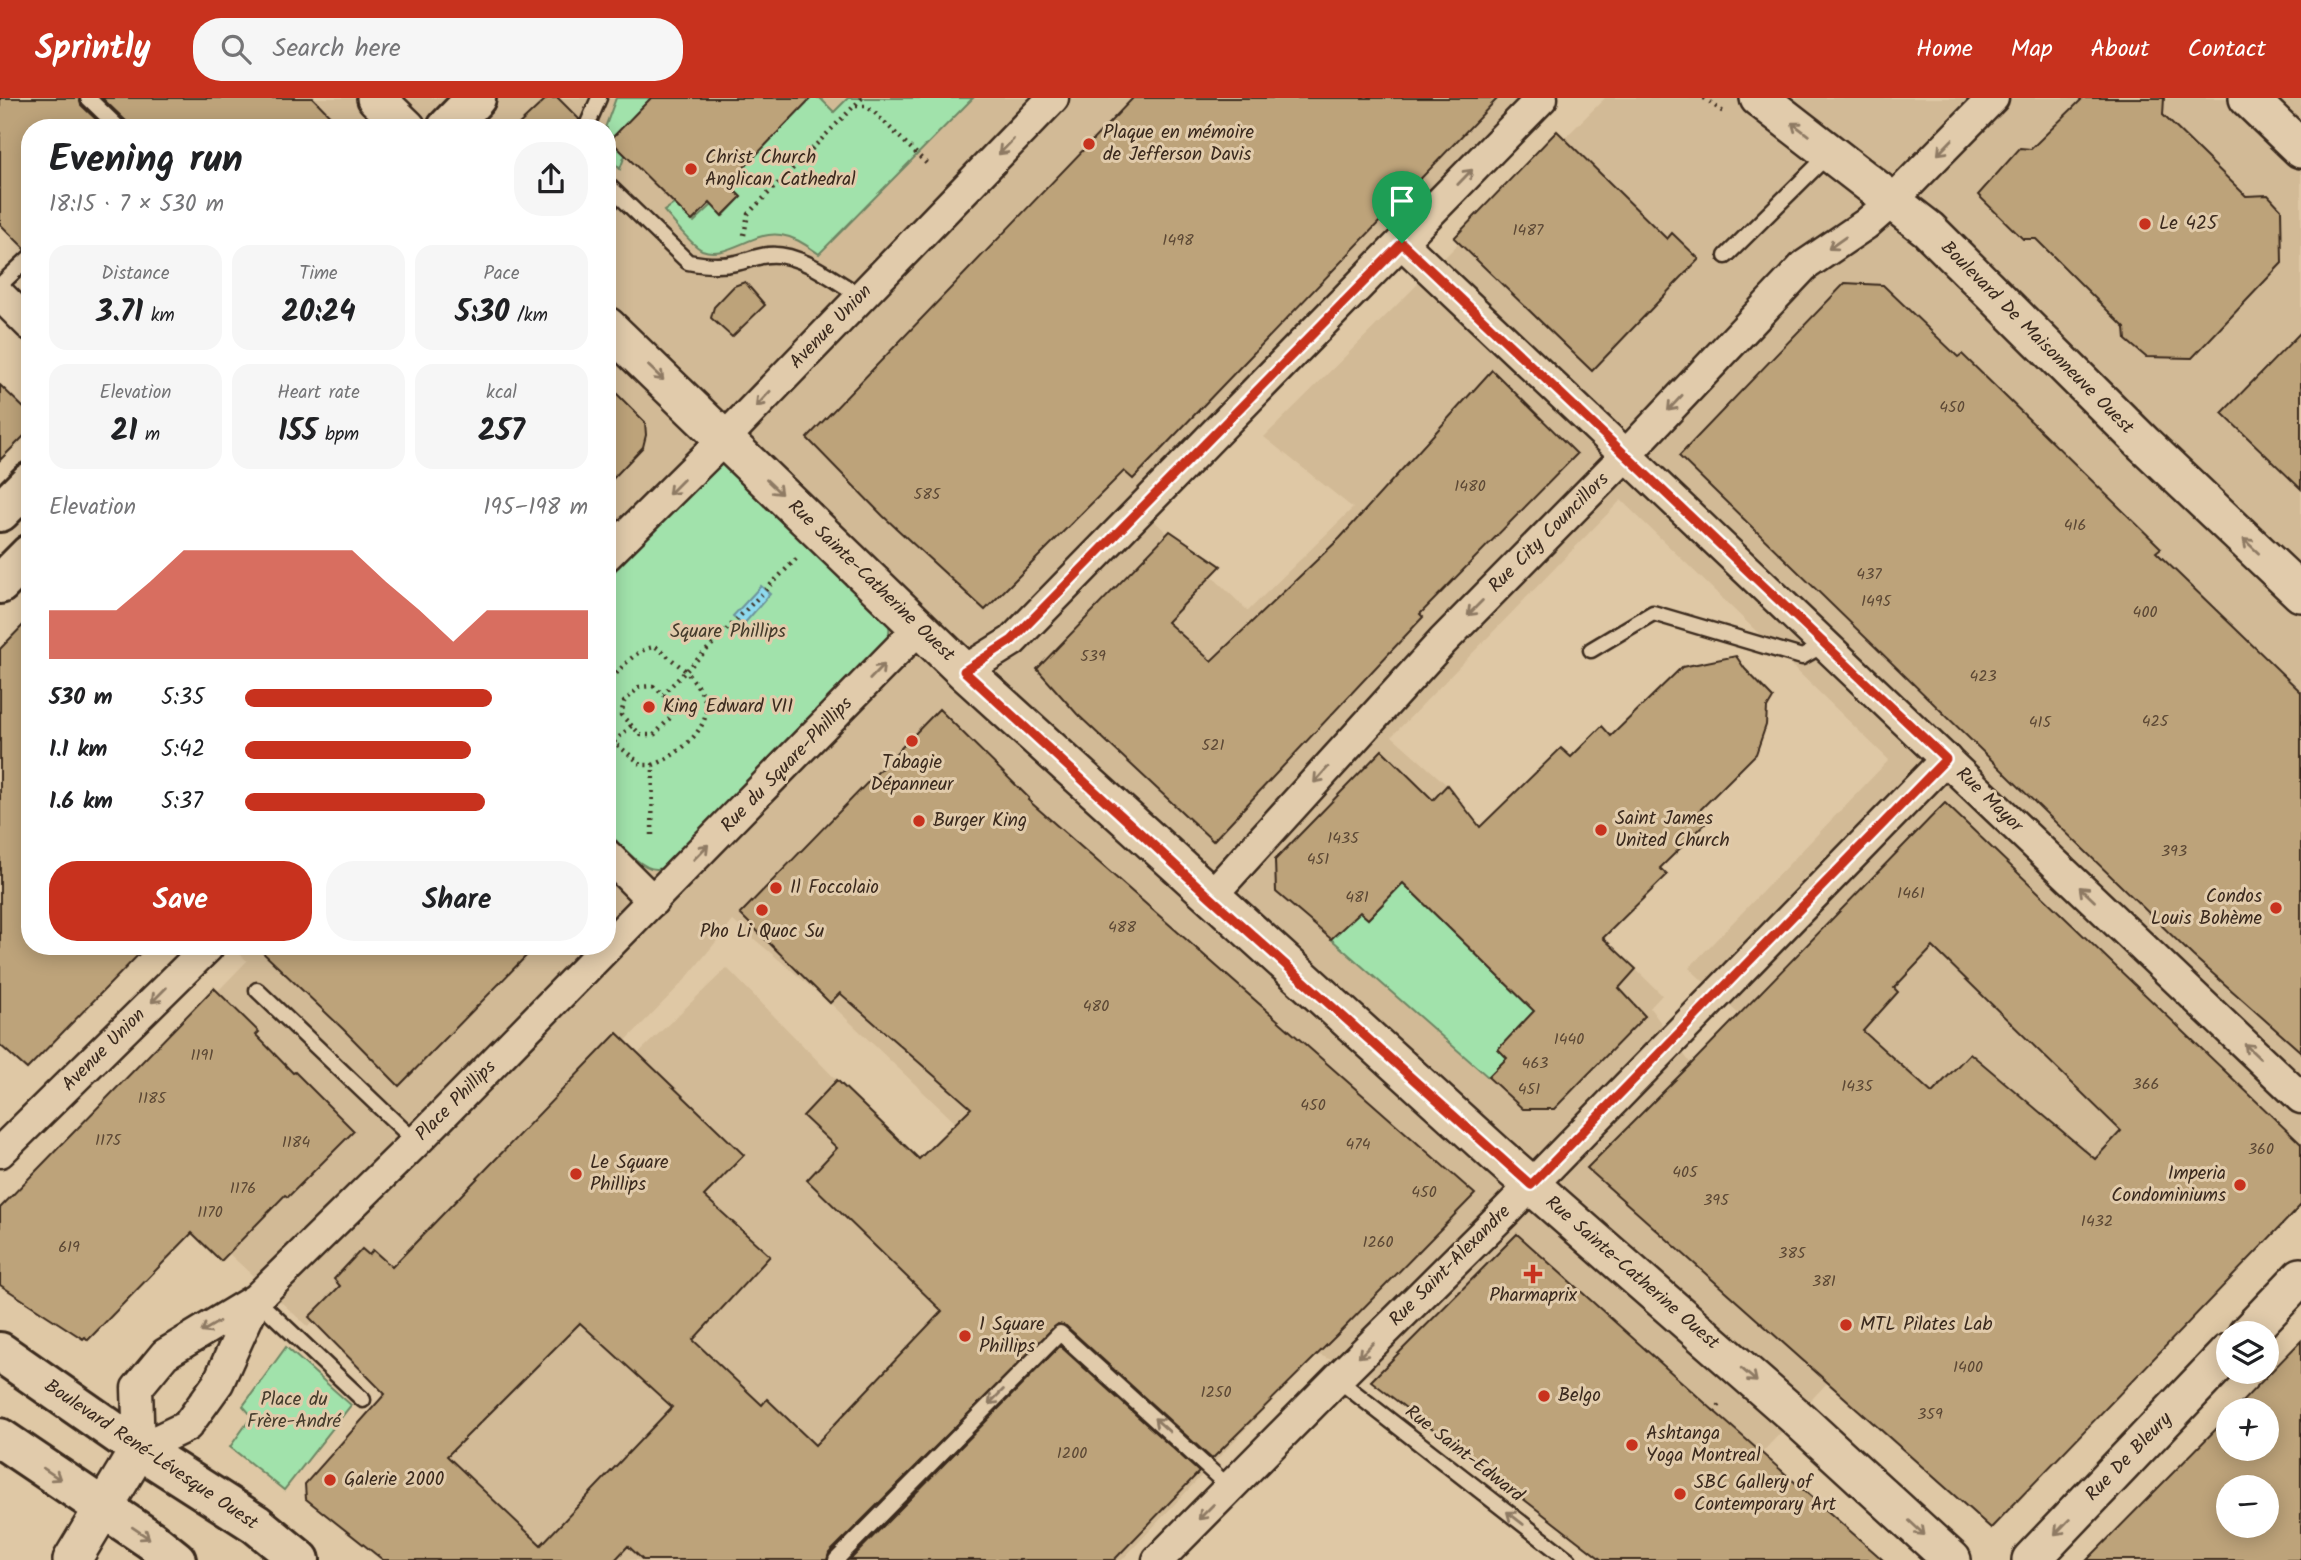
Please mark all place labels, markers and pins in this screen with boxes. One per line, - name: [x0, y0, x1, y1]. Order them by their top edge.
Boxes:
- place label: Plaque en mémoire de Jefferson Davis: [1103, 118, 1254, 170]
- marker: Plaque en mémoire de Jefferson Davis: [1081, 136, 1097, 152]
- place label: Christ Church Anglican Cathedral: [705, 143, 856, 195]
- marker: Christ Church Anglican Cathedral: [683, 161, 699, 177]
- pin: [1372, 171, 1432, 243]
- place label: Le 425: [2159, 209, 2219, 239]
- marker: Le 425: [2137, 216, 2153, 232]
- place label: King Edward VII: [663, 692, 793, 722]
- marker: King Edward VII: [641, 699, 657, 715]
- marker: Tabagie Dépanneur: [904, 733, 920, 749]
- place label: Tabagie Dépanneur: [871, 748, 955, 800]
- place label: Saint James United Church: [1615, 804, 1730, 856]
- place label: Burger King: [933, 806, 1027, 836]
- marker: Burger King: [911, 813, 927, 829]
- marker: Saint James United Church: [1593, 822, 1609, 838]
- place label: Il Foccolaio: [790, 873, 879, 903]
- marker: Il Foccolaio: [768, 880, 784, 896]
- place label: Condos Louis Bohème: [2151, 882, 2262, 934]
- marker: Condos Louis Bohème: [2268, 900, 2284, 916]
- marker: Pho Li Quoc Su: [754, 902, 770, 918]
- place label: Pho Li Quoc Su: [700, 917, 824, 947]
- place label: Le Square Phillips: [590, 1148, 669, 1200]
- place label: Imperia Condominiums: [2111, 1159, 2226, 1211]
- marker: Le Square Phillips: [568, 1166, 584, 1182]
- marker: Imperia Condominiums: [2232, 1177, 2248, 1193]
- marker: Pharmaprix: [1525, 1266, 1541, 1282]
- place label: Pharmaprix: [1489, 1281, 1578, 1311]
- place label: 1 Square Phillips: [979, 1310, 1045, 1362]
- place label: MTL Pilates Lab: [1860, 1310, 1992, 1340]
- marker: MTL Pilates Lab: [1838, 1317, 1854, 1333]
- marker: 1 Square Phillips: [957, 1328, 973, 1344]
- place label: Belgo: [1558, 1381, 1601, 1411]
- marker: Belgo: [1536, 1388, 1552, 1404]
- place label: Ashtanga Yoga Montreal: [1646, 1419, 1761, 1471]
- marker: Ashtanga Yoga Montreal: [1624, 1437, 1640, 1453]
- place label: Galerie 2000: [344, 1465, 444, 1495]
- place label: SBC Gallery of Contemporary Art: [1694, 1468, 1837, 1520]
- marker: Galerie 2000: [322, 1472, 338, 1488]
- marker: SBC Gallery of Contemporary Art: [1672, 1486, 1688, 1502]

